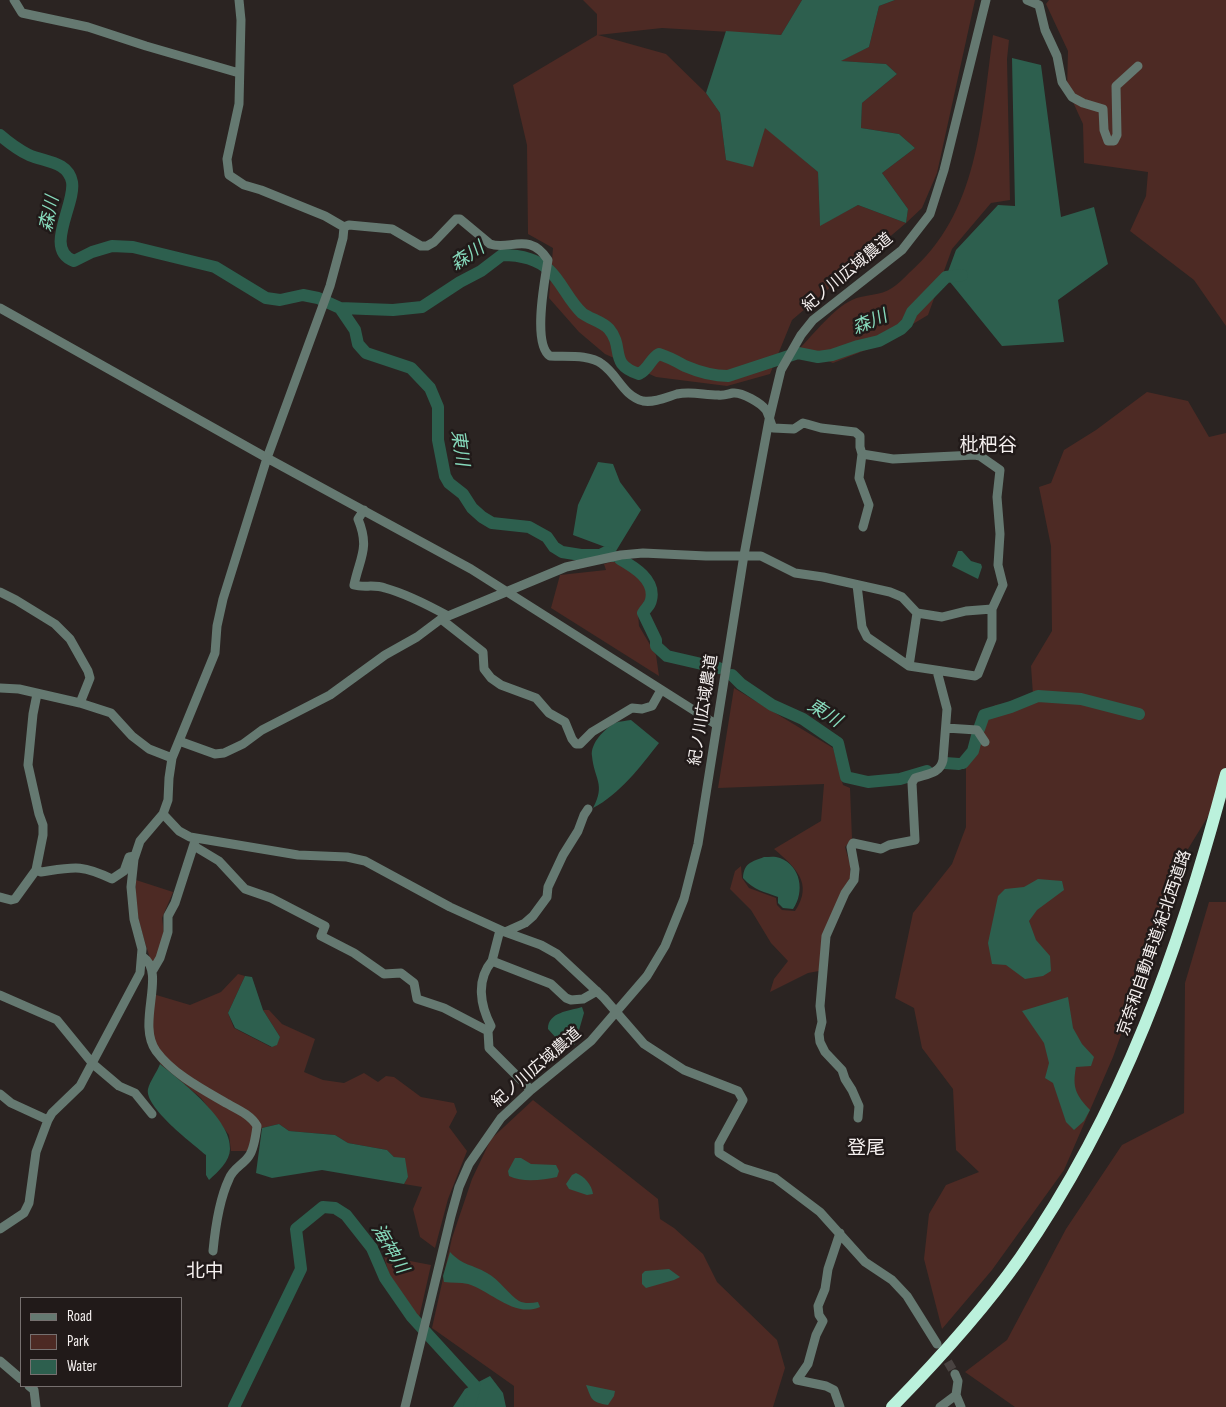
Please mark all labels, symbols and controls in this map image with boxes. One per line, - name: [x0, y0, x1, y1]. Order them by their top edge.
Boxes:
- water label: 森川: [36, 194, 64, 234]
- street label: 紀ノ川広域農道: [799, 230, 897, 316]
- water label: 森川: [447, 238, 489, 276]
- water label: 森川: [849, 306, 891, 340]
- water label: 東川: [446, 429, 472, 467]
- district label: 枇杷谷: [960, 435, 1016, 457]
- street label: 紀ノ川広域農道: [686, 653, 722, 767]
- water label: 東川: [803, 695, 845, 733]
- street label: 京奈和自動車道;紀北西道路: [1114, 848, 1196, 1038]
- street label: 紀ノ川広域農道: [488, 1024, 586, 1112]
- district label: 登尾: [847, 1138, 885, 1160]
- water label: 海神川: [366, 1220, 412, 1278]
- district label: 北中: [186, 1261, 224, 1283]
- legend: [20, 1297, 182, 1387]
- text: Road: [67, 1307, 92, 1326]
- text: Park: [67, 1332, 89, 1351]
- text: Water: [67, 1357, 97, 1376]

